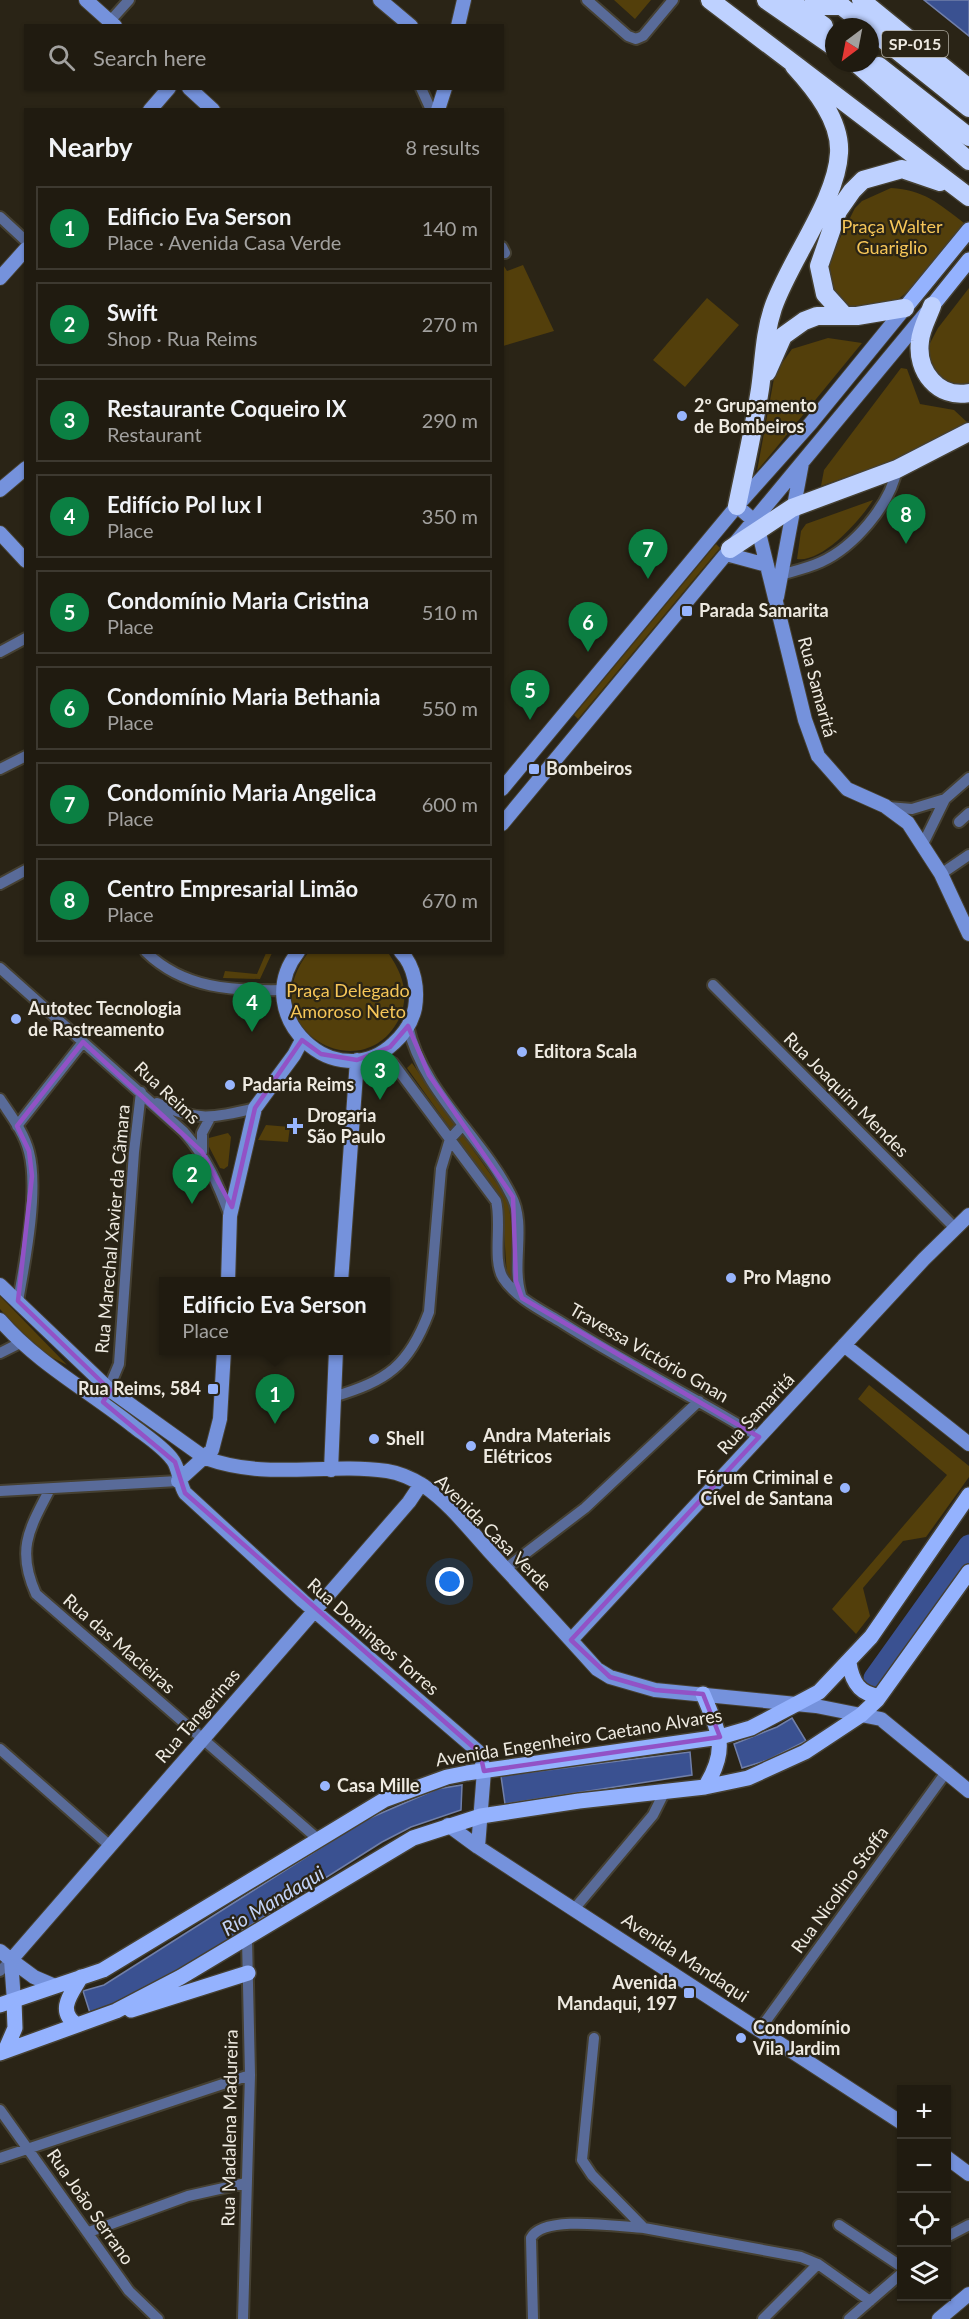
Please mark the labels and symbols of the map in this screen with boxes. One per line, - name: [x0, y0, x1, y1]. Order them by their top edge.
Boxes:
- north arrow: [825, 18, 879, 72]
- road number: SP-015: [882, 31, 948, 57]
- park label: Praça Walter Guariglio: [841, 215, 943, 258]
- place label: 2º Grupamento de Bombeiros: [694, 394, 817, 437]
- marker: 2º Grupamento de Bombeiros: [675, 409, 689, 423]
- pin: 8: [886, 494, 926, 544]
- pin: 7: [628, 530, 668, 579]
- place label: Parada Samarita: [699, 599, 829, 621]
- pin: 6: [568, 602, 608, 652]
- marker: Parada Samarita: [680, 604, 694, 618]
- street label: Rua Samaritá: [794, 634, 842, 739]
- pin: 5: [510, 670, 550, 720]
- place label: Bombeiros: [546, 757, 632, 779]
- marker: Bombeiros: [527, 762, 541, 776]
- park label: Praça Delegado Amoroso Neto: [286, 979, 410, 1022]
- pin: 4: [232, 982, 272, 1032]
- place label: Autotec Tecnologia de Rastreamento: [27, 997, 181, 1040]
- marker: Autotec Tecnologia de Rastreamento: [9, 1012, 23, 1026]
- street label: Rua Joaquim Mendes: [780, 1027, 914, 1161]
- place label: Editora Scala: [534, 1040, 637, 1062]
- marker: Editora Scala: [515, 1045, 529, 1059]
- pin: 3: [360, 1050, 400, 1100]
- street label: Rua Reims: [130, 1056, 205, 1128]
- place label: Padaria Reims: [242, 1073, 354, 1095]
- marker: Padaria Reims: [223, 1078, 237, 1092]
- street label: Rua Marechal Xavier da Câmara: [90, 1103, 134, 1354]
- place label: Drogaria São Paulo: [307, 1104, 386, 1147]
- marker: Drogaria São Paulo: [288, 1119, 302, 1133]
- pin: 2: [172, 1154, 212, 1204]
- place label: Pro Magno: [743, 1266, 831, 1288]
- marker: Pro Magno: [724, 1271, 738, 1285]
- street label: Travessa Victório Gnan: [566, 1298, 733, 1407]
- street label: Rua Samaritá: [712, 1368, 798, 1459]
- pin: 1: [256, 1374, 294, 1424]
- place label: Rua Reims, 584: [78, 1377, 201, 1399]
- marker: Rua Reims, 584: [206, 1382, 220, 1396]
- place label: Andra Materiais Elétricos: [482, 1424, 611, 1467]
- place label: Shell: [386, 1427, 424, 1449]
- marker: Shell: [367, 1432, 381, 1446]
- marker: Andra Materiais Elétricos: [464, 1439, 478, 1453]
- place label: Fórum Criminal e Cível de Santana: [696, 1466, 833, 1509]
- street label: Avenida Casa Verde: [431, 1469, 557, 1595]
- marker: Fórum Criminal e Cível de Santana: [838, 1481, 852, 1495]
- your location: [435, 1567, 464, 1596]
- street label: Rua Domingos Torres: [303, 1573, 444, 1700]
- street label: Rua das Macieiras: [59, 1589, 180, 1698]
- street label: Rua Tangerinas: [150, 1663, 244, 1767]
- street label: Avenida Engenheiro Caetano Alvares: [434, 1703, 724, 1771]
- place label: Casa Mille: [337, 1774, 420, 1796]
- marker: Casa Mille: [318, 1779, 332, 1793]
- street label: Rua Nicolino Stoffa: [786, 1822, 893, 1957]
- water label: Rio Mandaqui: [217, 1860, 328, 1940]
- street label: Avenida Mandaqui: [618, 1908, 753, 2006]
- place label: Avenida Mandaqui, 197: [557, 1971, 677, 2014]
- marker: Avenida Mandaqui, 197: [682, 1986, 696, 2000]
- place label: Condomínio Vila Jardim: [752, 2016, 851, 2059]
- street label: Rua Madalena Madureira: [216, 2029, 242, 2227]
- marker: Condomínio Vila Jardim: [734, 2031, 748, 2045]
- street label: Rua João Serrano: [43, 2144, 139, 2269]

